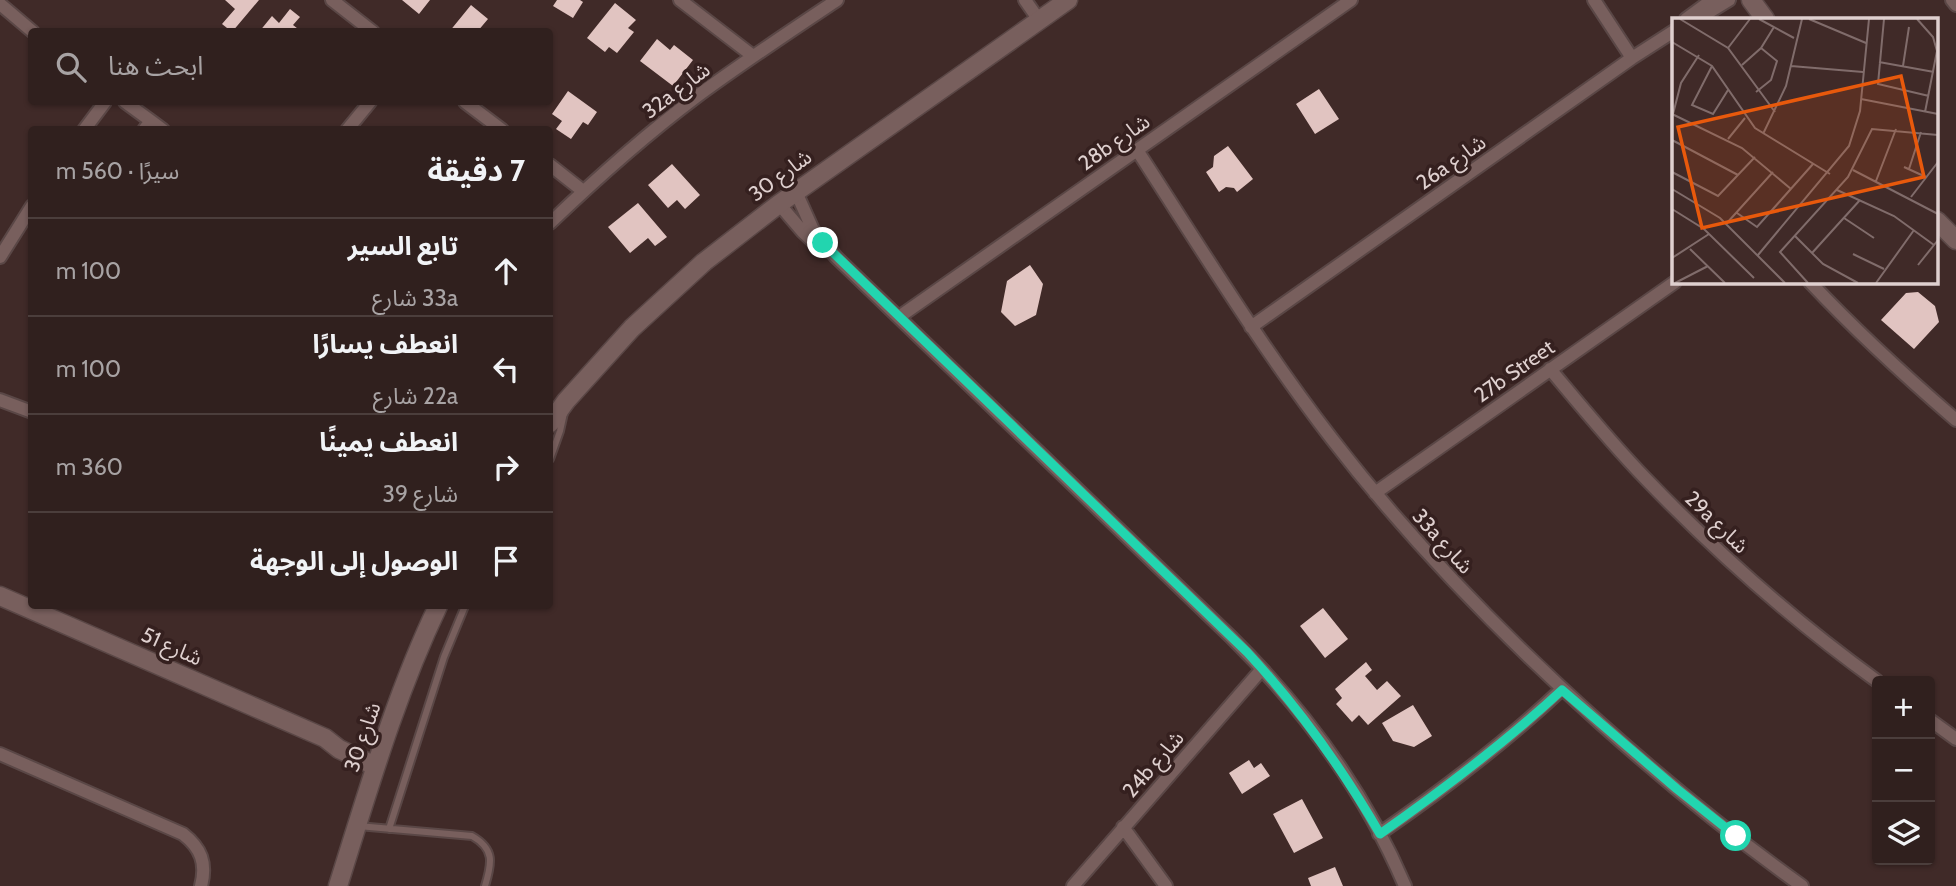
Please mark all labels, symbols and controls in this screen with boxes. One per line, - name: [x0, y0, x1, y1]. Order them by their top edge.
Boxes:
- inset map: [1672, 18, 1938, 284]
- search box: [28, 28, 553, 105]
- icon: search: [52, 48, 90, 86]
- text: ابحث هنا: [108, 50, 203, 82]
- street label: 32a شارع: [637, 57, 717, 126]
- street label: 28b شارع: [1074, 109, 1156, 178]
- street label: 26a شارع: [1412, 129, 1492, 197]
- street label: شارع 30: [744, 144, 818, 209]
- text: 7 دقيقة: [427, 152, 525, 189]
- text: سيرًا · 560 m: [56, 157, 179, 185]
- route end: [807, 227, 838, 258]
- text: تابع السير: [348, 230, 458, 262]
- icon: ahead: [487, 252, 525, 290]
- text: 100 m: [56, 257, 121, 285]
- text: 33a شارع: [372, 284, 458, 312]
- text: انعطف يسارًا: [312, 328, 458, 360]
- street label: 27b Street: [1469, 334, 1559, 408]
- icon: left: [487, 350, 525, 388]
- text: 100 m: [56, 355, 121, 383]
- text: 22a شارع: [373, 382, 458, 410]
- text: انعطف يمينًا: [319, 426, 458, 458]
- icon: right: [487, 448, 525, 486]
- text: 360 m: [56, 453, 123, 481]
- text: شارع 39: [382, 480, 458, 508]
- street label: 29a شارع: [1678, 486, 1754, 560]
- street label: 33a شارع: [1405, 503, 1479, 581]
- icon: arrive: [487, 542, 525, 580]
- text: الوصول إلى الوجهة: [250, 545, 458, 577]
- street label: شارع 51: [137, 622, 206, 673]
- map controls: [1872, 676, 1935, 865]
- button: +: [1872, 676, 1935, 739]
- street label: شارع 30: [339, 699, 388, 776]
- street label: 24b شارع: [1117, 725, 1191, 805]
- button: −: [1872, 739, 1935, 802]
- button: layers: [1872, 802, 1935, 865]
- route start: [1720, 820, 1751, 851]

